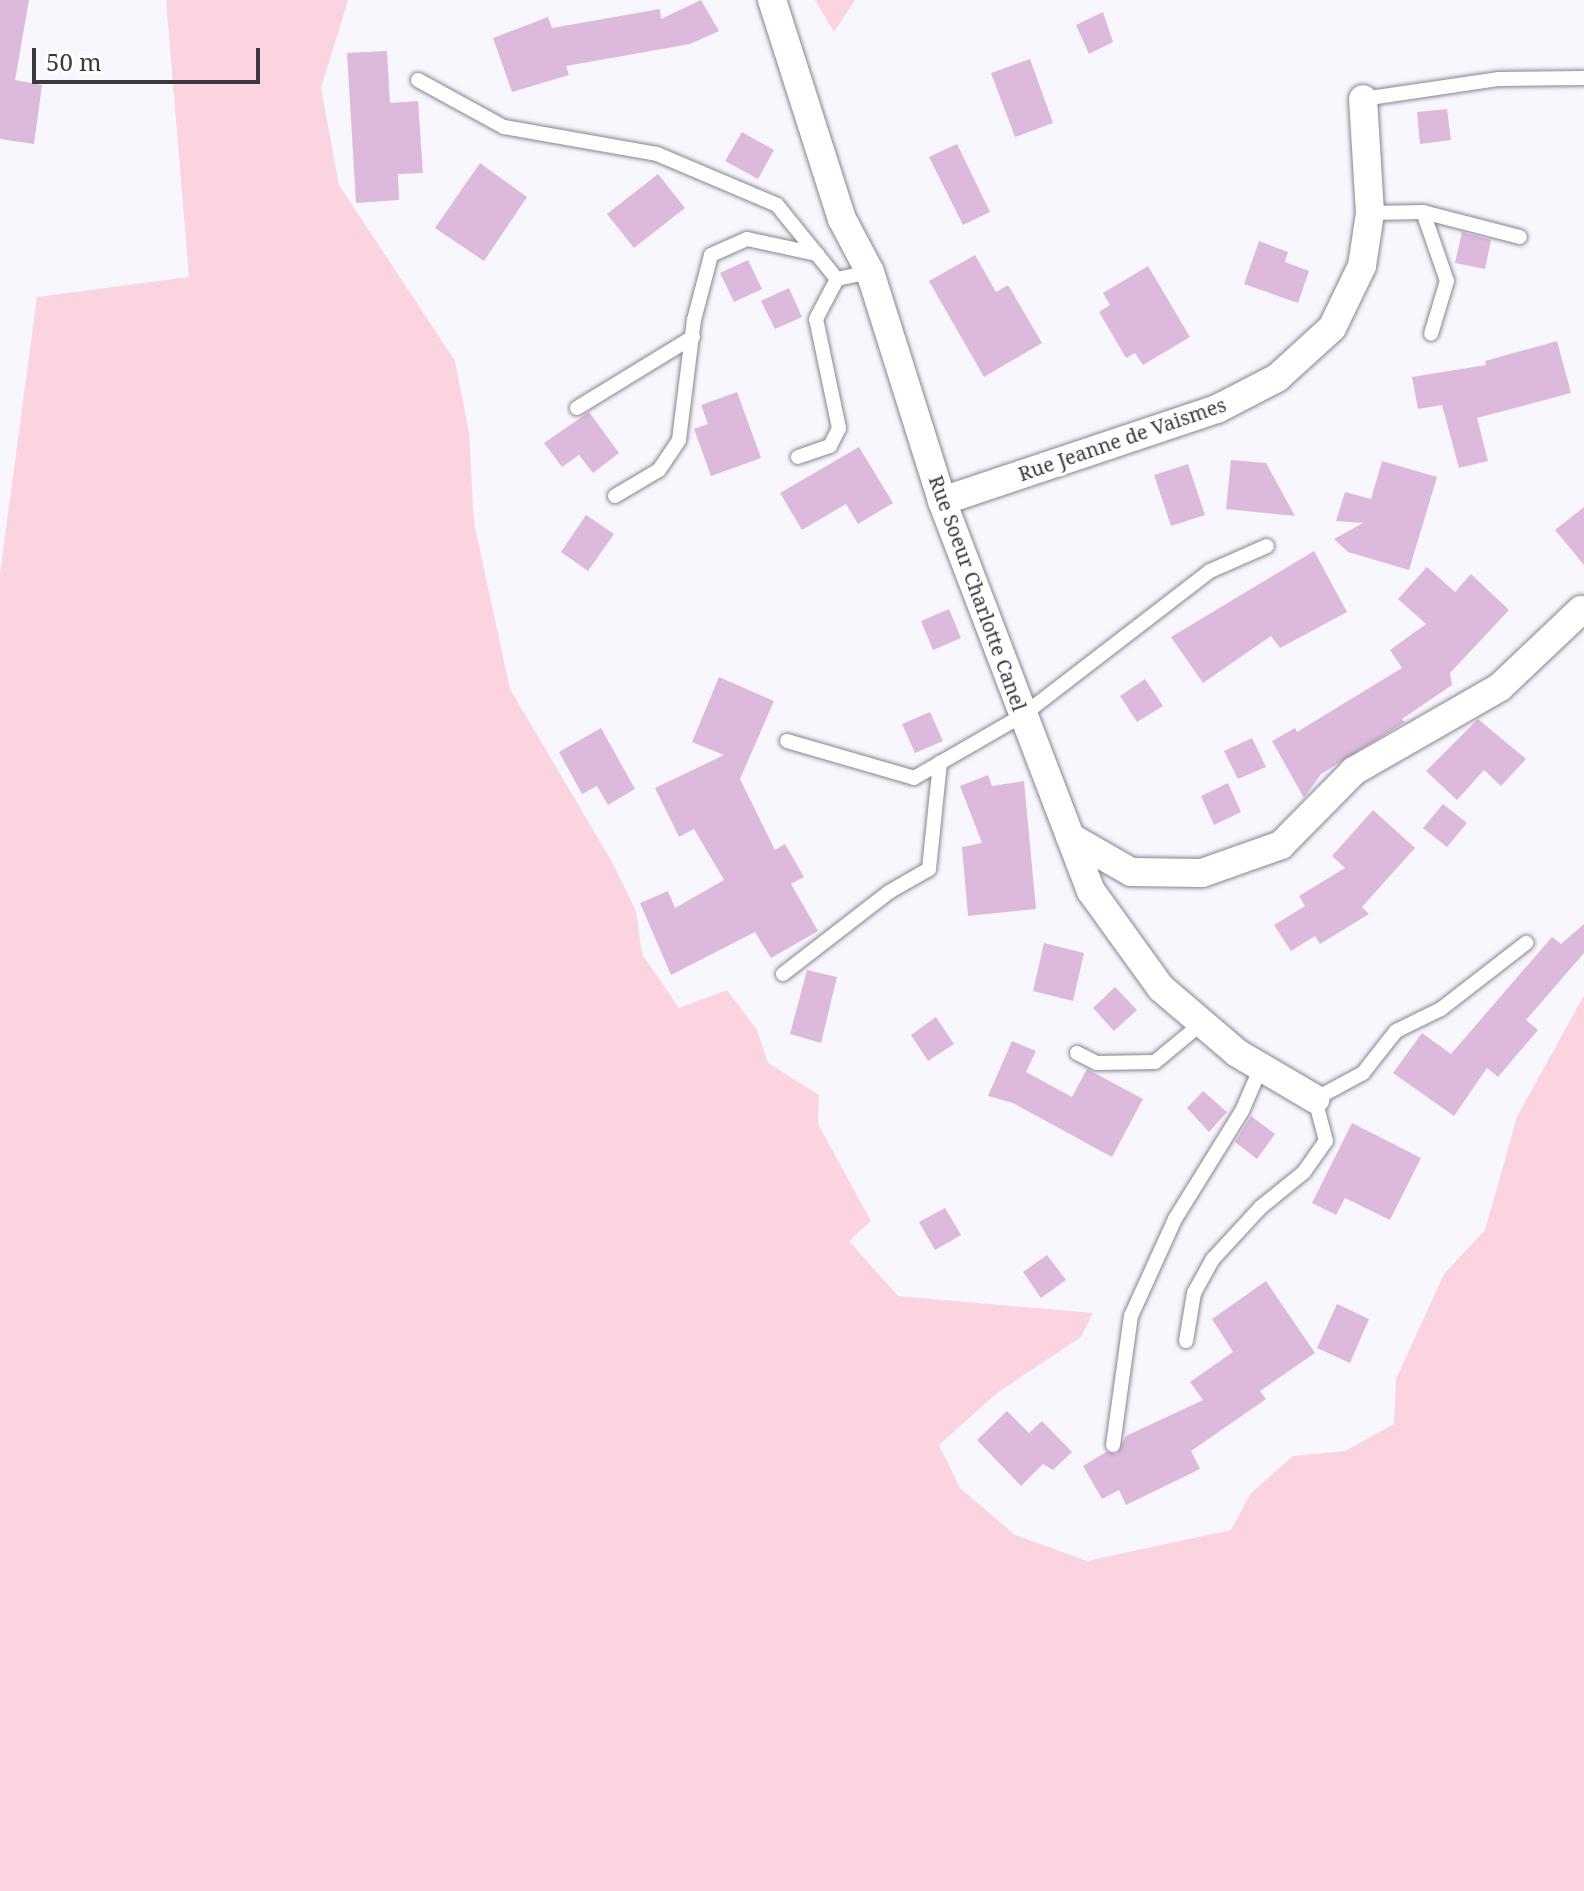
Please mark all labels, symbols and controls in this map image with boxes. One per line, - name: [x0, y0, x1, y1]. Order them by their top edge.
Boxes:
- scale bar: [36, 32, 264, 82]
- text: 50 m: [46, 45, 102, 78]
- street label: Rue Jeanne de Vaismes: [1015, 392, 1229, 486]
- street label: Rue Soeur Charlotte Canel: [924, 472, 1032, 714]

